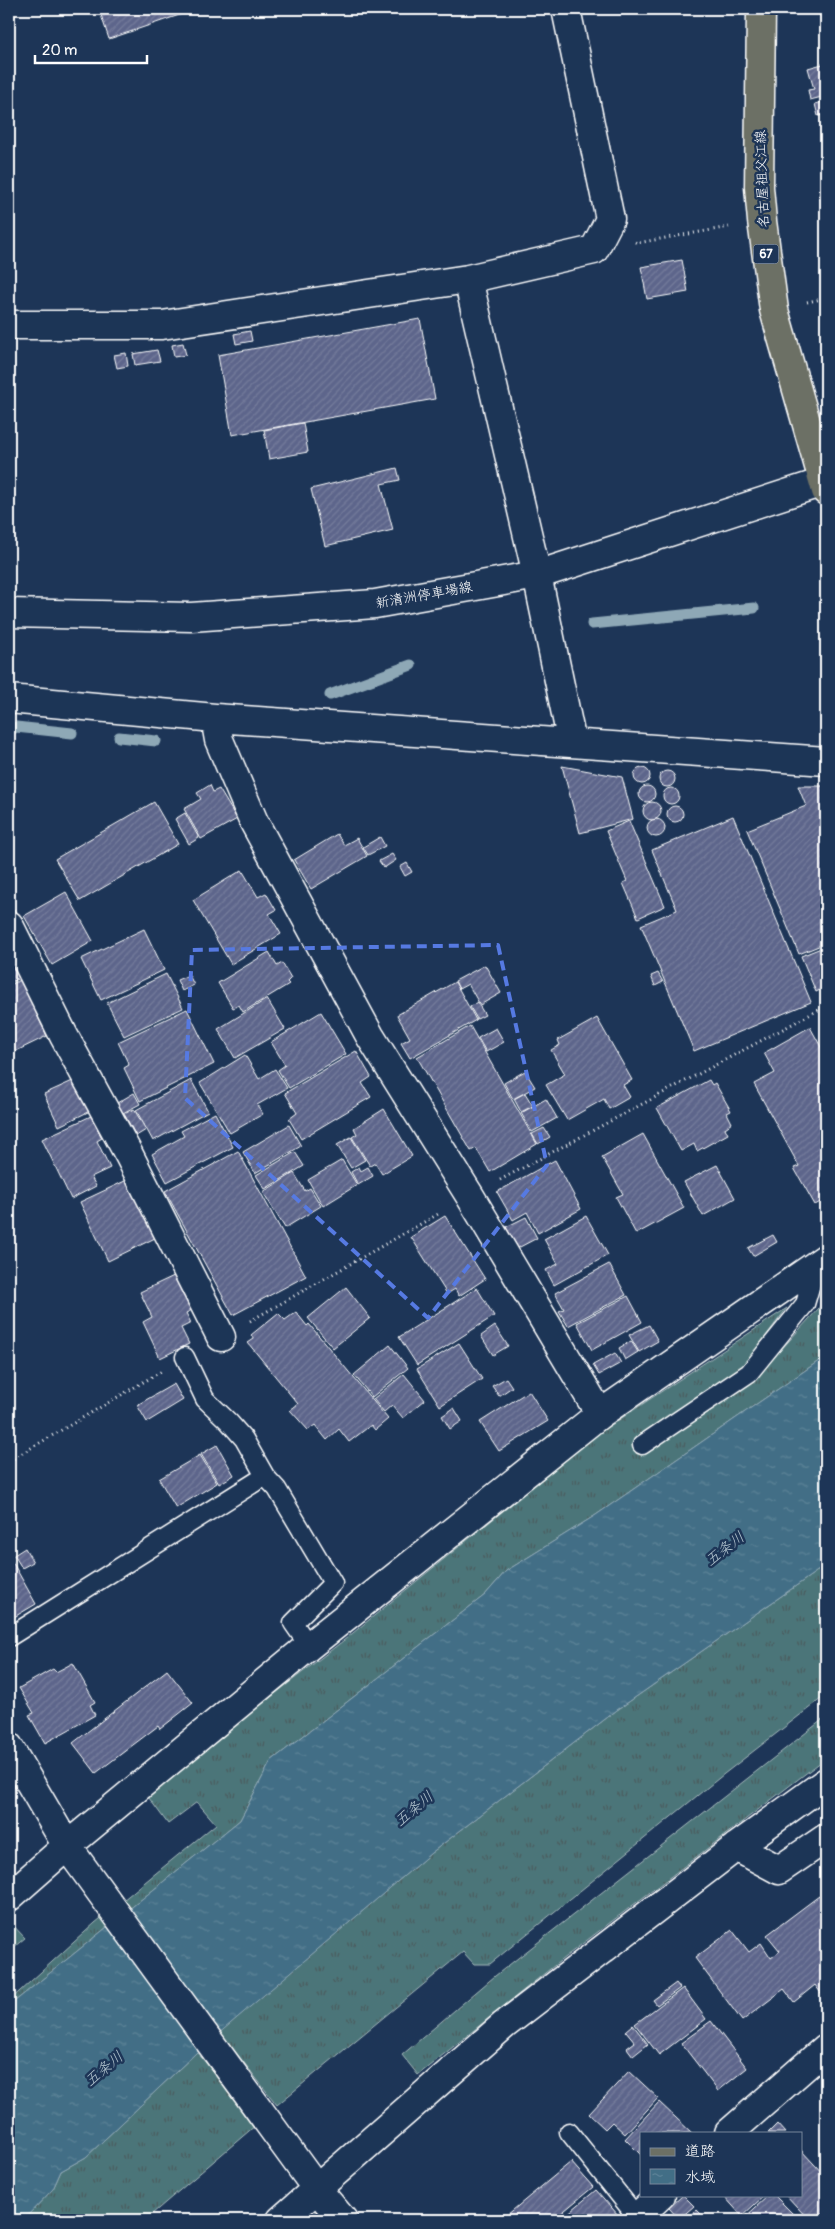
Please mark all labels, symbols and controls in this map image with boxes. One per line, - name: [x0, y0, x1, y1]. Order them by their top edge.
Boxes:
- scale bar: [35, 32, 148, 64]
- text: 20 m: [42, 41, 77, 60]
- street label: 名古屋祖父江線: [752, 130, 772, 228]
- road number: 67: [754, 244, 778, 264]
- street label: 新清洲停車場線: [374, 578, 474, 612]
- water label: 五条川: [701, 1528, 749, 1570]
- water label: 五条川: [391, 1787, 437, 1831]
- water label: 五条川: [81, 2047, 127, 2091]
- legend: [640, 2132, 802, 2196]
- text: 道路: [685, 2142, 715, 2161]
- text: 水域: [685, 2168, 715, 2187]

